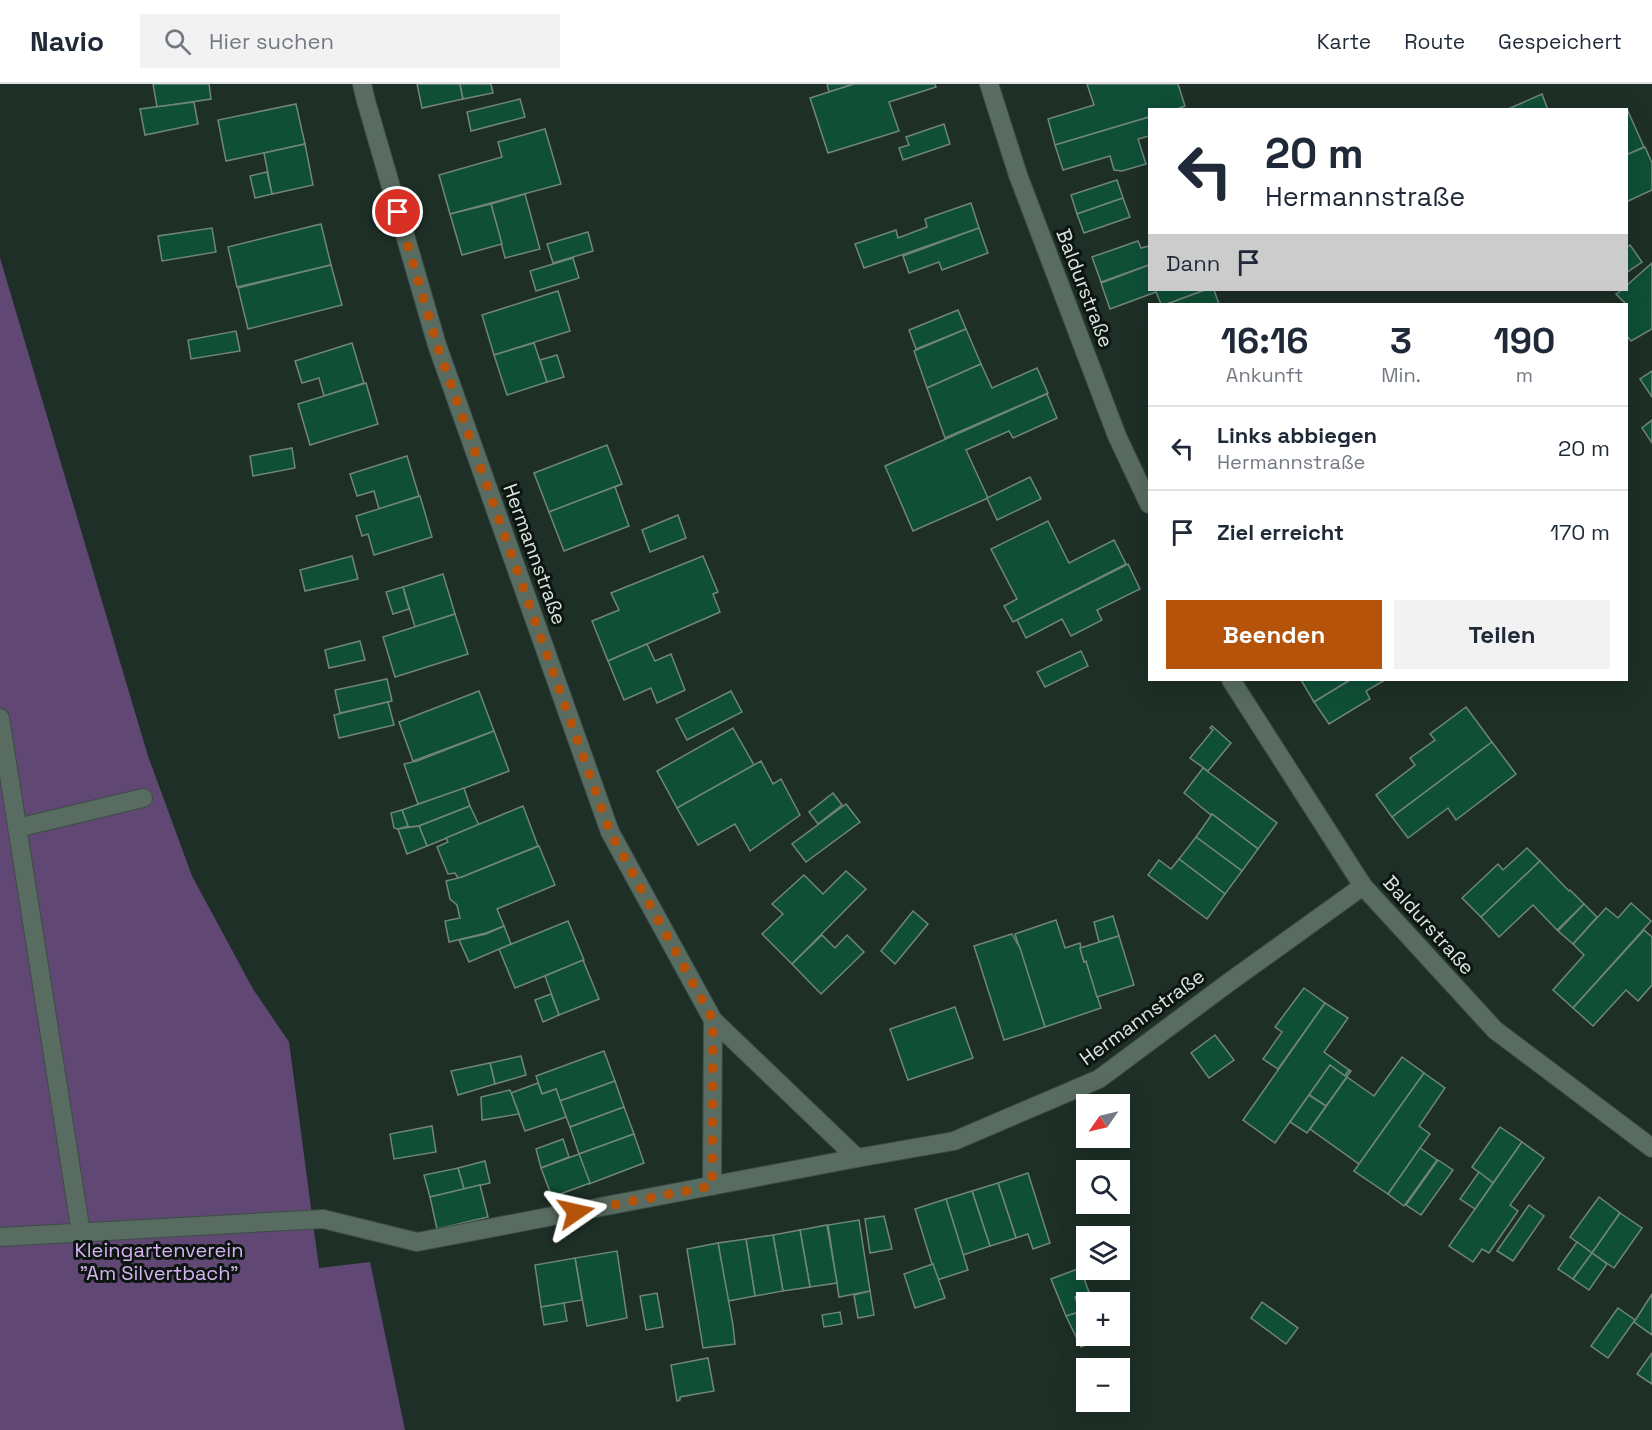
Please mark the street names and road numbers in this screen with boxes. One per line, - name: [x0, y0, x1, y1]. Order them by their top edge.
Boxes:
- street label: Baldurstraße: [1051, 225, 1119, 351]
- street label: Hermannstraße: [497, 480, 573, 628]
- street label: Baldurstraße: [1378, 870, 1480, 980]
- street label: Hermannstraße: [1074, 963, 1210, 1071]

